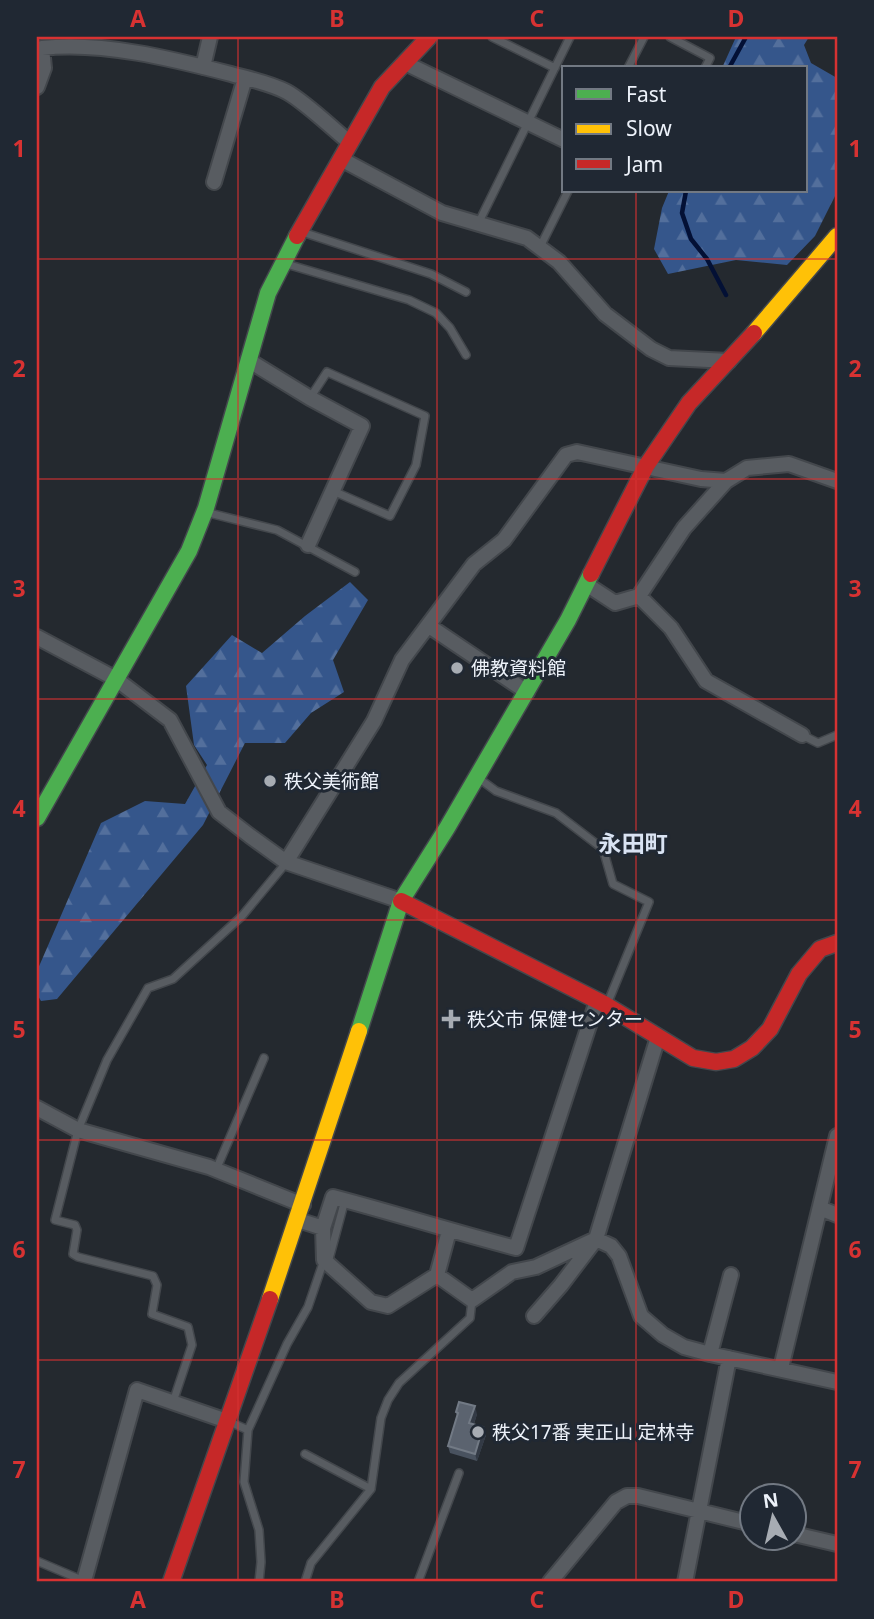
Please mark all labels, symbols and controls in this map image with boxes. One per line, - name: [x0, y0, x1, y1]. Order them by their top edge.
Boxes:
- text: A: [130, 2, 146, 34]
- text: B: [329, 2, 345, 34]
- text: C: [530, 2, 545, 34]
- text: D: [728, 2, 744, 34]
- legend: [562, 66, 808, 192]
- text: Fast: [626, 80, 667, 108]
- text: Slow: [626, 114, 672, 142]
- text: 1: [12, 132, 26, 164]
- text: 1: [848, 132, 862, 164]
- text: Jam: [624, 150, 663, 178]
- text: 2: [12, 352, 26, 384]
- text: 2: [848, 352, 862, 384]
- text: 3: [12, 572, 26, 604]
- text: 3: [848, 572, 862, 604]
- place label: 佛教資料館: [471, 655, 566, 681]
- marker: 佛教資料館: [449, 660, 465, 676]
- place label: 秩父美術館: [284, 768, 379, 794]
- marker: 秩父美術館: [262, 773, 278, 789]
- text: 4: [12, 792, 26, 824]
- text: 4: [848, 792, 862, 824]
- district label: 永田町: [599, 827, 668, 859]
- place label: 秩父市 保健センター: [467, 1006, 643, 1032]
- marker: 秩父市 保健センター: [441, 1009, 461, 1029]
- text: 5: [12, 1013, 26, 1045]
- text: 5: [848, 1013, 862, 1045]
- text: 6: [12, 1233, 26, 1265]
- text: 6: [848, 1233, 862, 1265]
- place label: 秩父17番 実正山 定林寺: [492, 1419, 695, 1445]
- marker: 秩父17番 実正山 定林寺: [470, 1424, 486, 1440]
- text: 7: [12, 1453, 26, 1485]
- text: 7: [848, 1453, 862, 1485]
- north arrow: [738, 1482, 808, 1552]
- text: N: [761, 1486, 780, 1514]
- text: A: [130, 1583, 146, 1615]
- text: B: [329, 1583, 345, 1615]
- text: C: [530, 1583, 545, 1615]
- text: D: [728, 1583, 744, 1615]

